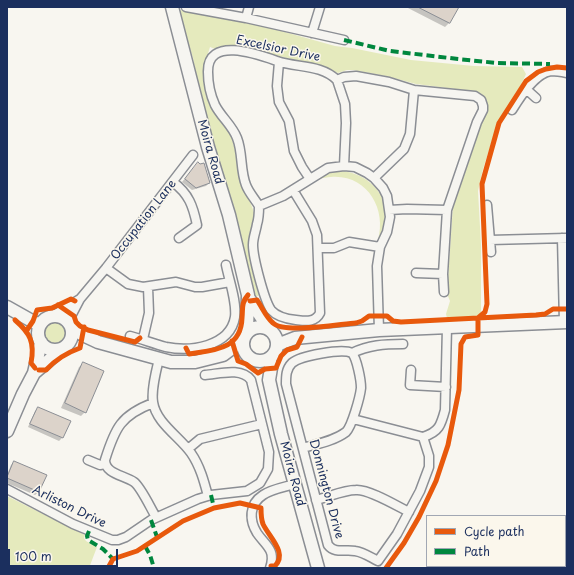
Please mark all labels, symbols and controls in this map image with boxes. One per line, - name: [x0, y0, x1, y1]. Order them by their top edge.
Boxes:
- street label: Excelsior Drive: [235, 33, 321, 65]
- street label: Moira Road: [194, 118, 226, 186]
- street label: Occupation Lane: [108, 177, 180, 263]
- street label: Donnington Drive: [306, 438, 346, 540]
- street label: Moira Road: [276, 440, 308, 508]
- street label: Arliston Drive: [30, 483, 108, 531]
- legend: [426, 515, 566, 567]
- text: Cycle path: [464, 522, 525, 540]
- scale bar: [10, 541, 120, 567]
- text: Path: [464, 542, 490, 560]
- text: 100 m: [15, 547, 52, 565]

